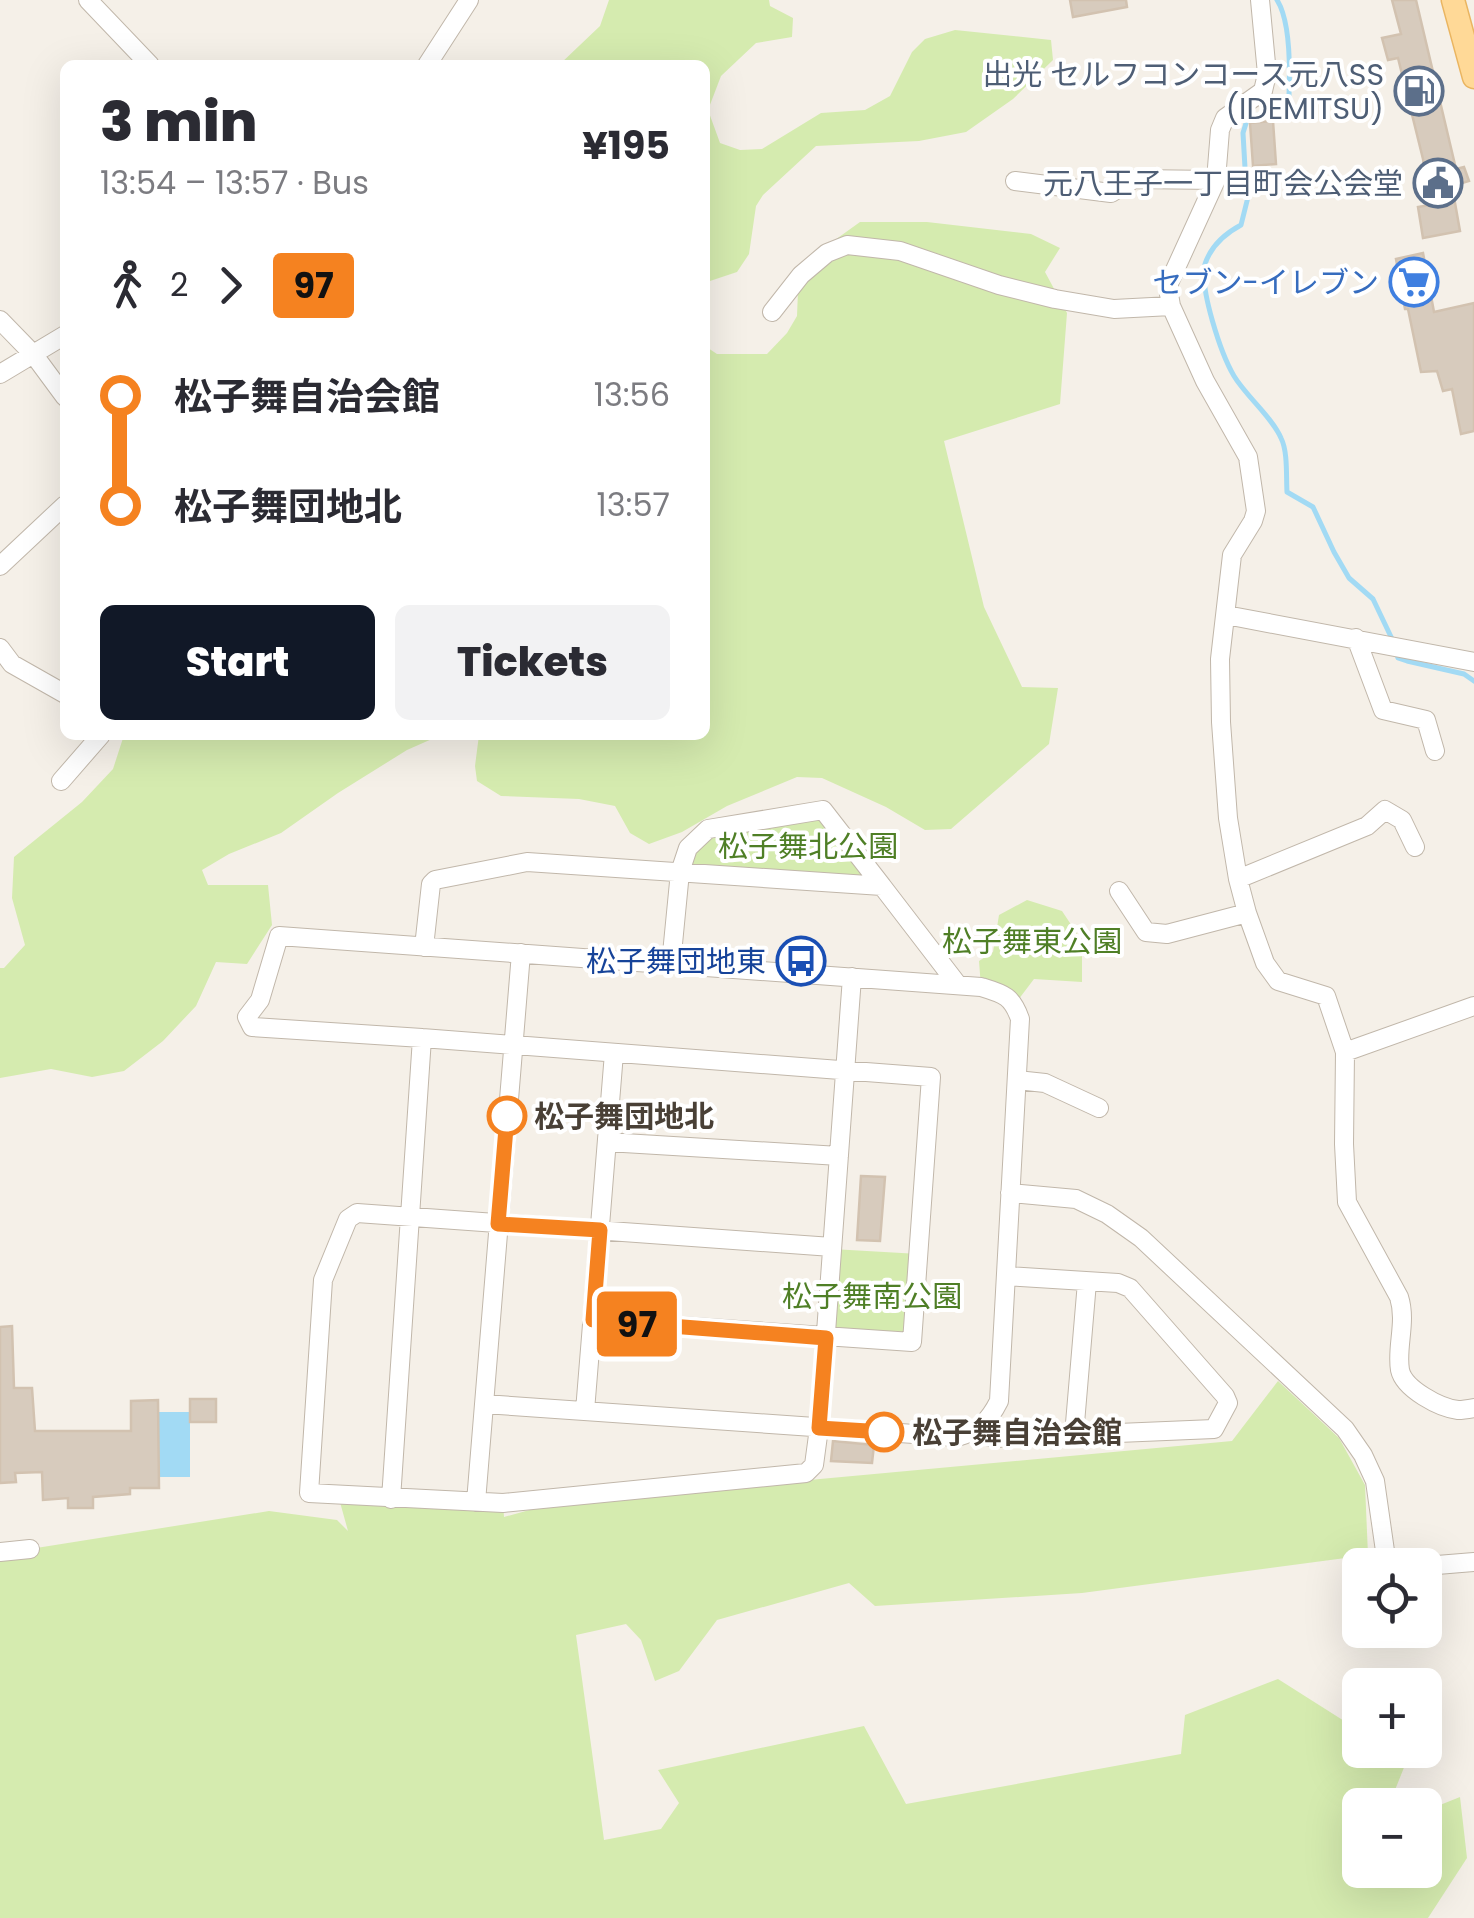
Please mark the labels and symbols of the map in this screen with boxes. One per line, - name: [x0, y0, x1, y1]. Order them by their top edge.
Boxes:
- place label: 出光 セルフコンコース元八SS (IDEMITSU): [982, 53, 1384, 130]
- fuel station icon: 出光 セルフコンコース元八SS (IDEMITSU): [1393, 65, 1445, 117]
- public building icon: 元八王子一丁目町会公会堂: [1412, 157, 1464, 209]
- place label: 元八王子一丁目町会公会堂: [1043, 162, 1403, 205]
- supermarket icon: セブン-イレブン: [1388, 256, 1440, 308]
- place label: セブン-イレブン: [1152, 261, 1379, 304]
- park label: 松子舞北公園: [718, 825, 898, 868]
- park label: 松子舞東公園: [942, 920, 1122, 963]
- bus stop icon: 松子舞団地東: [775, 935, 827, 987]
- place label: 松子舞団地東: [586, 940, 766, 983]
- place label: 松子舞団地北: [534, 1095, 714, 1138]
- marker: 松子舞団地北: [488, 1097, 526, 1135]
- park label: 松子舞南公園: [782, 1275, 962, 1318]
- line badge: 97: [592, 1292, 682, 1356]
- place label: 松子舞自治会館: [912, 1411, 1122, 1454]
- marker: 松子舞自治会館: [865, 1413, 903, 1451]

